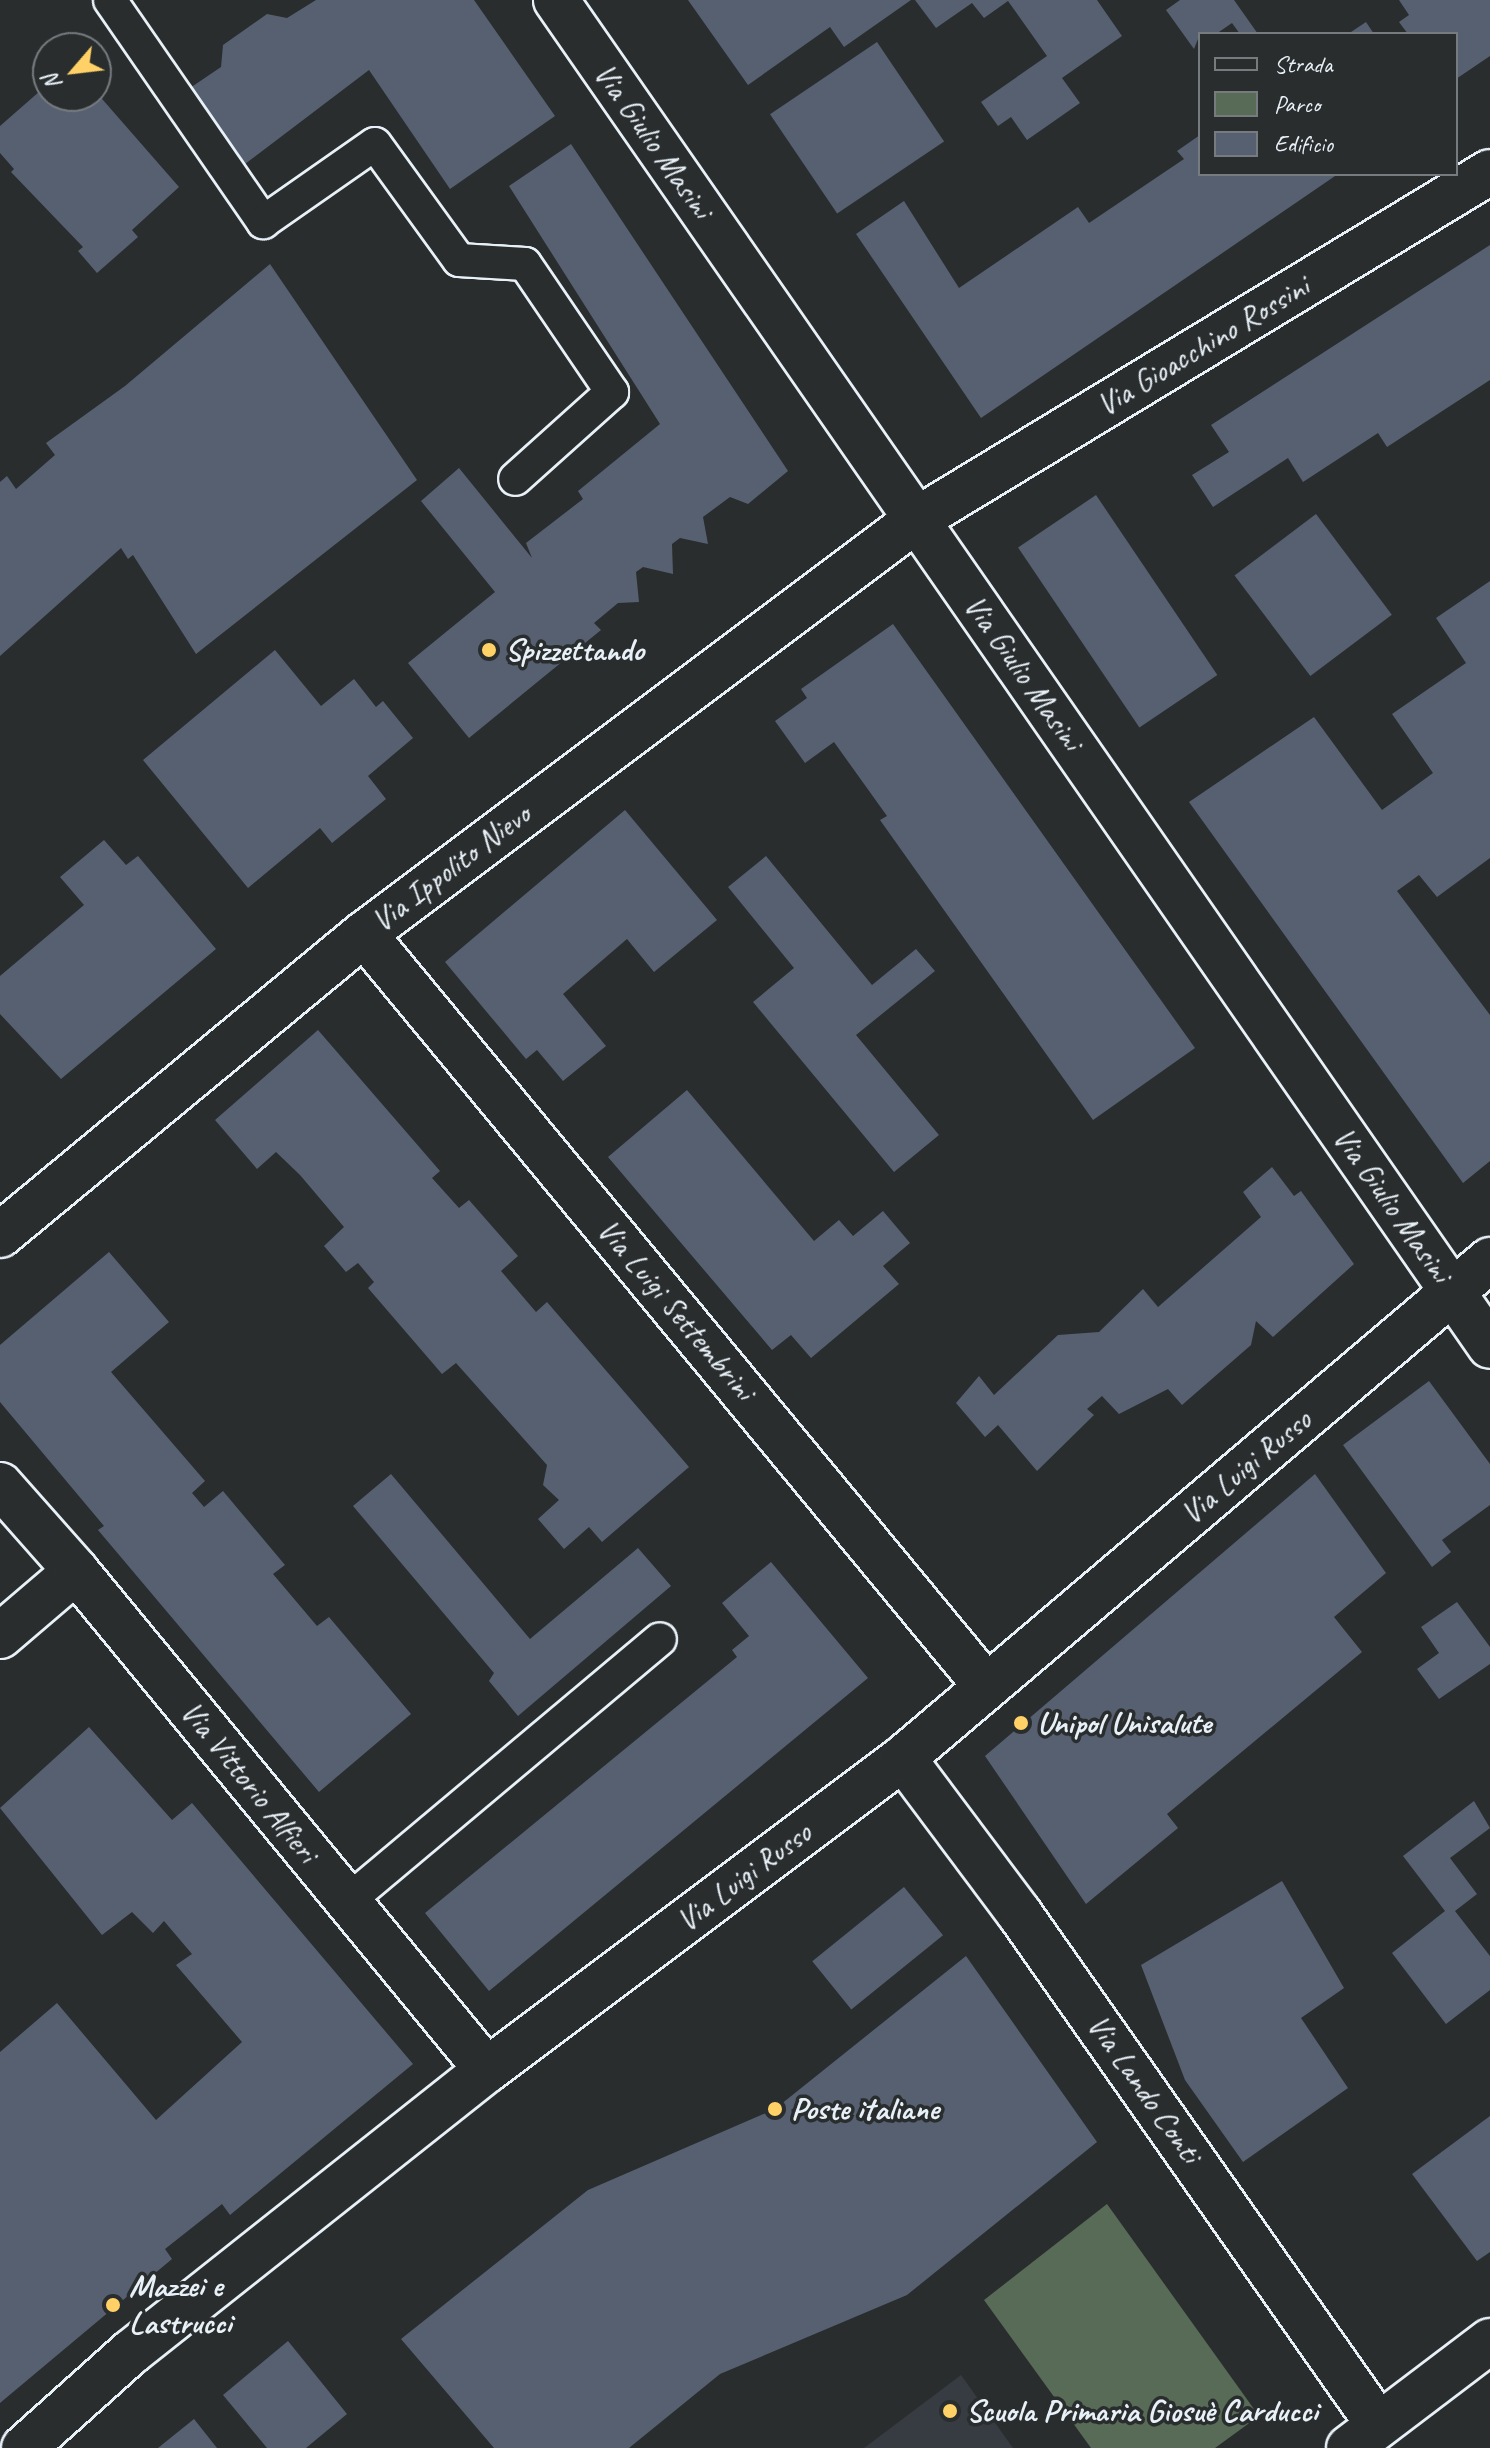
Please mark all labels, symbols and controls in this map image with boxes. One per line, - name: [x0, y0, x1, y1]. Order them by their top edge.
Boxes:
- north arrow: [32, 32, 112, 112]
- legend: [1198, 32, 1458, 176]
- text: Strada: [1274, 49, 1332, 79]
- street label: Via Giulio Masini: [585, 56, 721, 226]
- text: N: [37, 70, 68, 95]
- text: Parco: [1274, 89, 1320, 119]
- text: Edificio: [1274, 129, 1333, 159]
- street label: Via Gioacchino Rossini: [1090, 267, 1316, 425]
- street label: Via Giulio Masini: [955, 588, 1091, 758]
- place label: Spizzettando: [505, 631, 644, 669]
- marker: Spizzettando: [480, 641, 498, 659]
- street label: Via Ippolito Nievo: [364, 796, 538, 940]
- street label: Via Giulio Masini: [1324, 1120, 1460, 1290]
- street label: Via Luigi Settembrini: [589, 1212, 763, 1408]
- street label: Via Luigi Russo: [1173, 1401, 1319, 1533]
- street label: Via Vittorio Alfieri: [172, 1693, 326, 1871]
- place label: Unipol Unisalute: [1037, 1704, 1210, 1742]
- marker: Unipol Unisalute: [1012, 1714, 1030, 1732]
- street label: Via Luigi Russo: [669, 1814, 819, 1940]
- street label: Via Lando Conti: [1079, 2007, 1209, 2171]
- place label: Poste italiane: [791, 2090, 938, 2128]
- marker: Poste italiane: [766, 2100, 784, 2118]
- place label: Mazzei e Lastrucci: [129, 2268, 231, 2343]
- marker: Mazzei e Lastrucci: [104, 2296, 122, 2314]
- place label: Scuola Primaria Giosuè Carducci: [966, 2392, 1320, 2430]
- marker: Scuola Primaria Giosuè Carducci: [941, 2402, 959, 2420]

